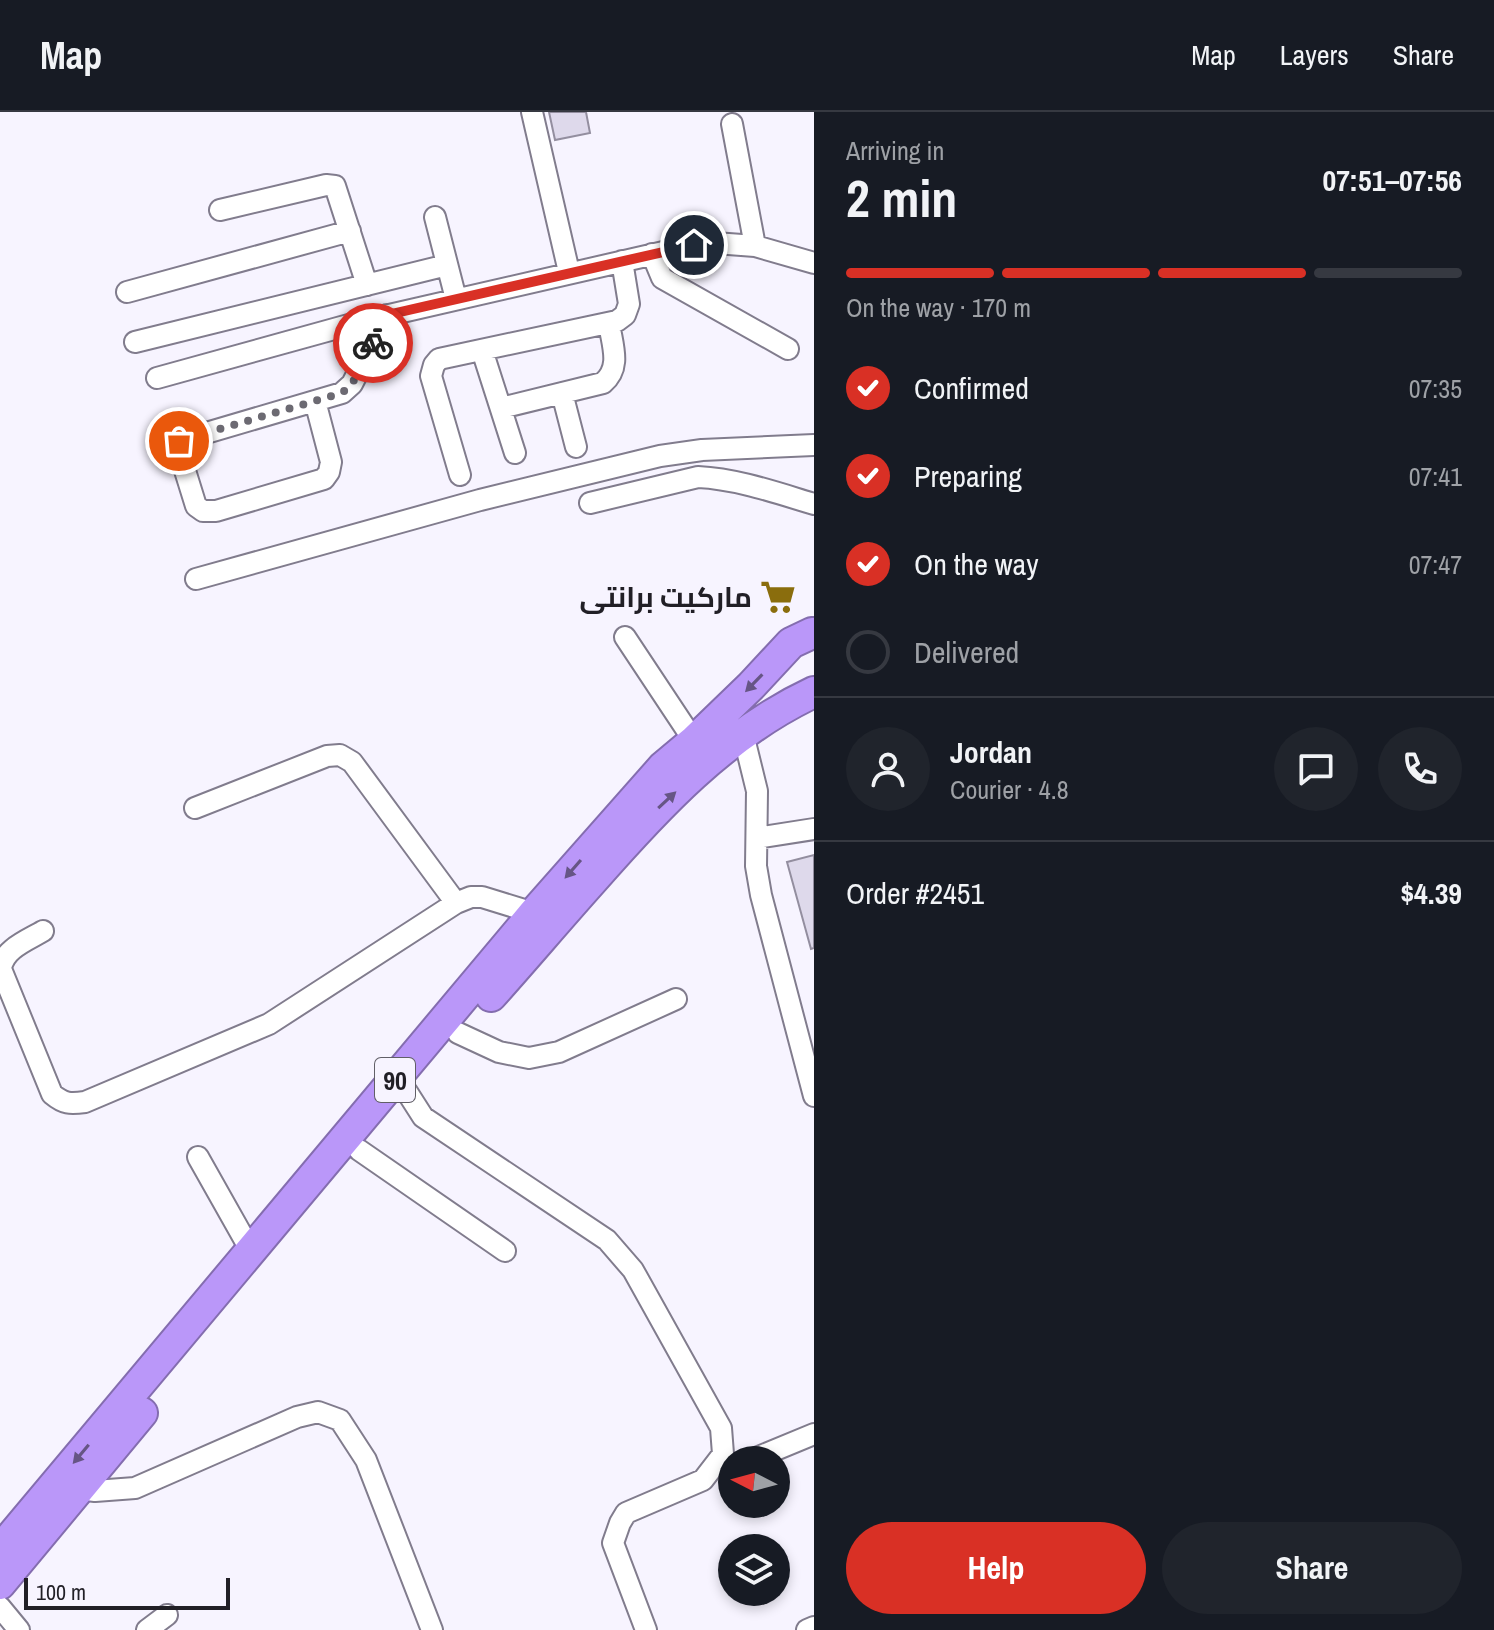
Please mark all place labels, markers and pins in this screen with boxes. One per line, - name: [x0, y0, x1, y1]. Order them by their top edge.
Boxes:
- pin: [660, 211, 728, 279]
- pin: [145, 407, 213, 475]
- place label: مارکیت برانتی: [580, 578, 752, 616]
- supermarket icon: مارکیت برانتی: [759, 578, 797, 616]

